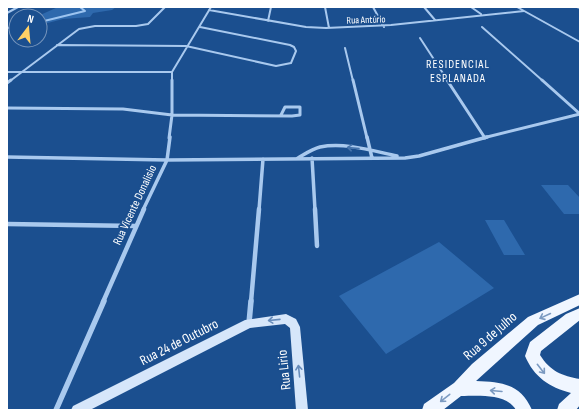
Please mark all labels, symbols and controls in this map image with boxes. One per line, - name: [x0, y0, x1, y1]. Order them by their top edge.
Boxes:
- north arrow: [8, 8, 48, 48]
- text: N: [26, 12, 35, 26]
- street label: Rua Antúrio: [346, 13, 386, 27]
- district label: RESIDENCIAL ESPLANADA: [426, 57, 490, 86]
- one-way arrow: [347, 145, 360, 152]
- street label: Rua Vicente Donalisio: [110, 163, 160, 247]
- street label: Rua 9 de Julho: [460, 308, 520, 364]
- one-way arrow: [539, 313, 551, 320]
- street label: Rua 24 de Outubro: [137, 315, 221, 369]
- one-way arrow: [268, 316, 281, 323]
- street label: Rua Lirio: [273, 349, 295, 391]
- one-way arrow: [536, 363, 545, 374]
- one-way arrow: [296, 365, 303, 378]
- one-way arrow: [490, 387, 503, 394]
- one-way arrow: [440, 394, 451, 403]

